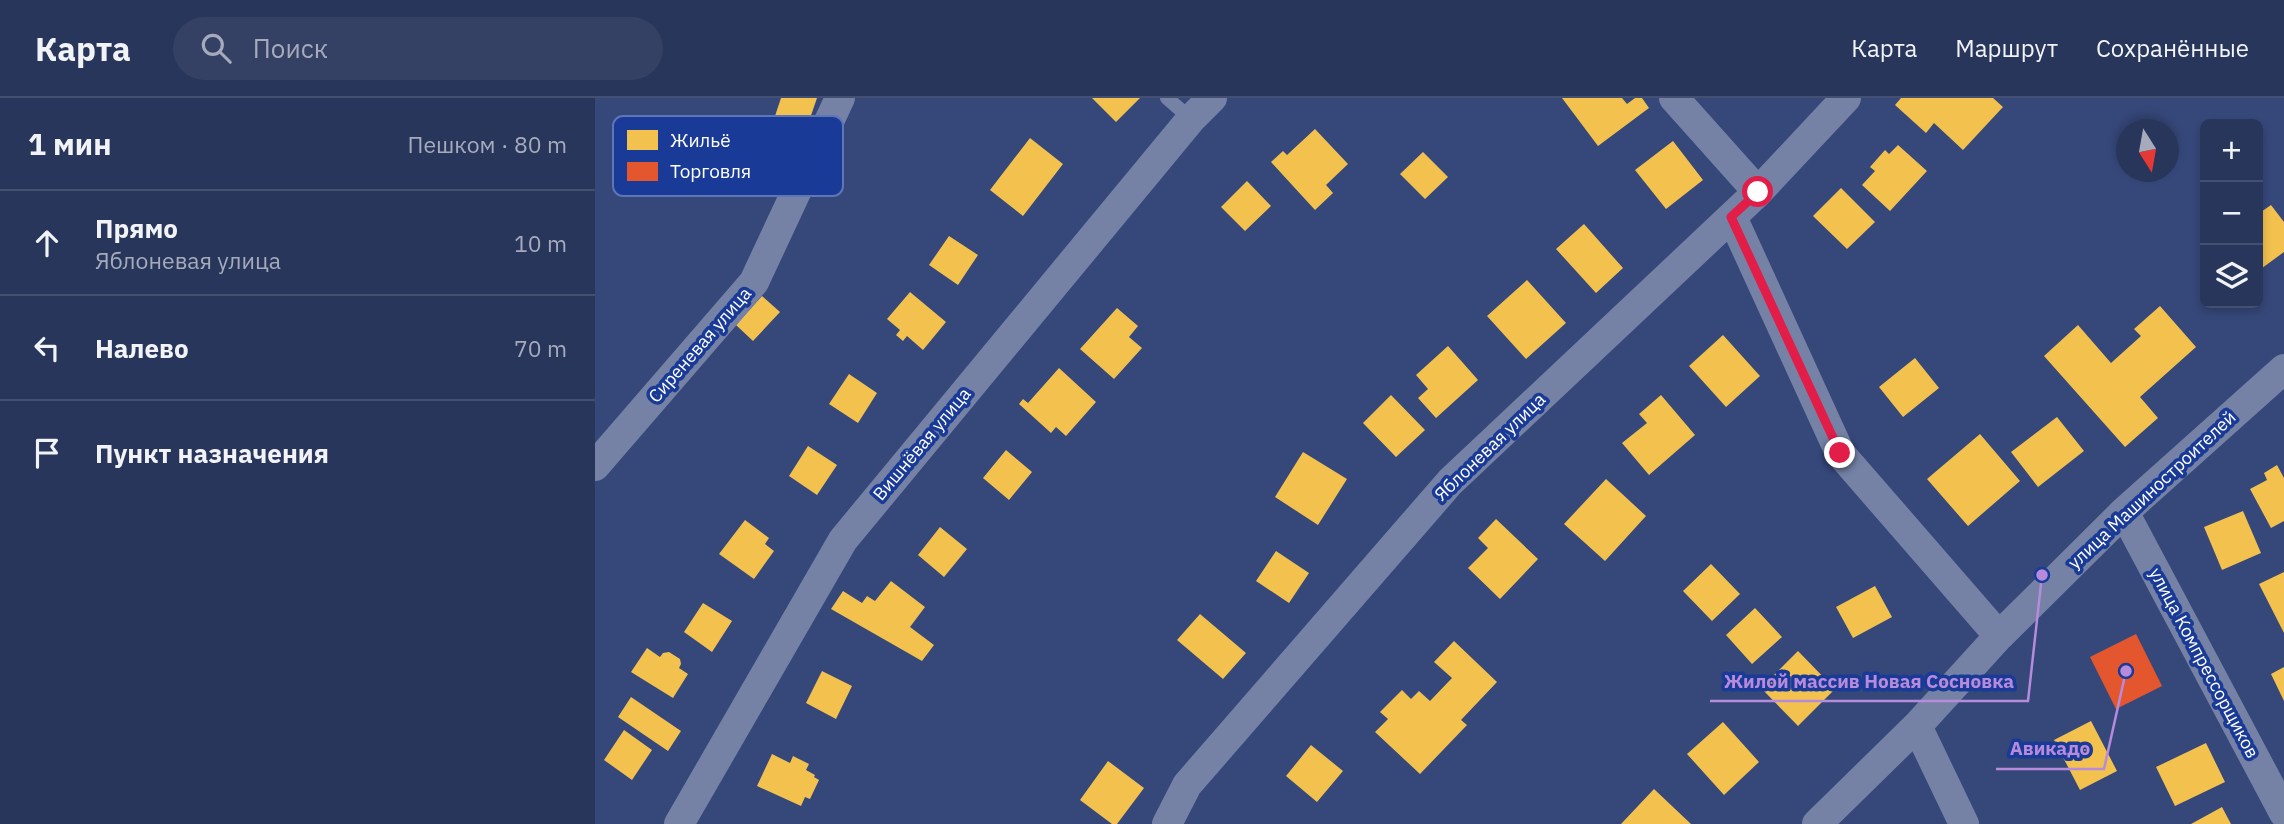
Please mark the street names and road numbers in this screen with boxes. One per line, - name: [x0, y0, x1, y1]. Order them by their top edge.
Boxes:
- street label: Сиреневая улица: [643, 282, 756, 407]
- street label: Вишнёвая улица: [868, 382, 976, 505]
- street label: Яблоневая улица: [1429, 388, 1550, 505]
- street label: улица Машиностроителей: [2063, 406, 2240, 574]
- street label: улица Компрессорщиков: [2144, 564, 2264, 762]

